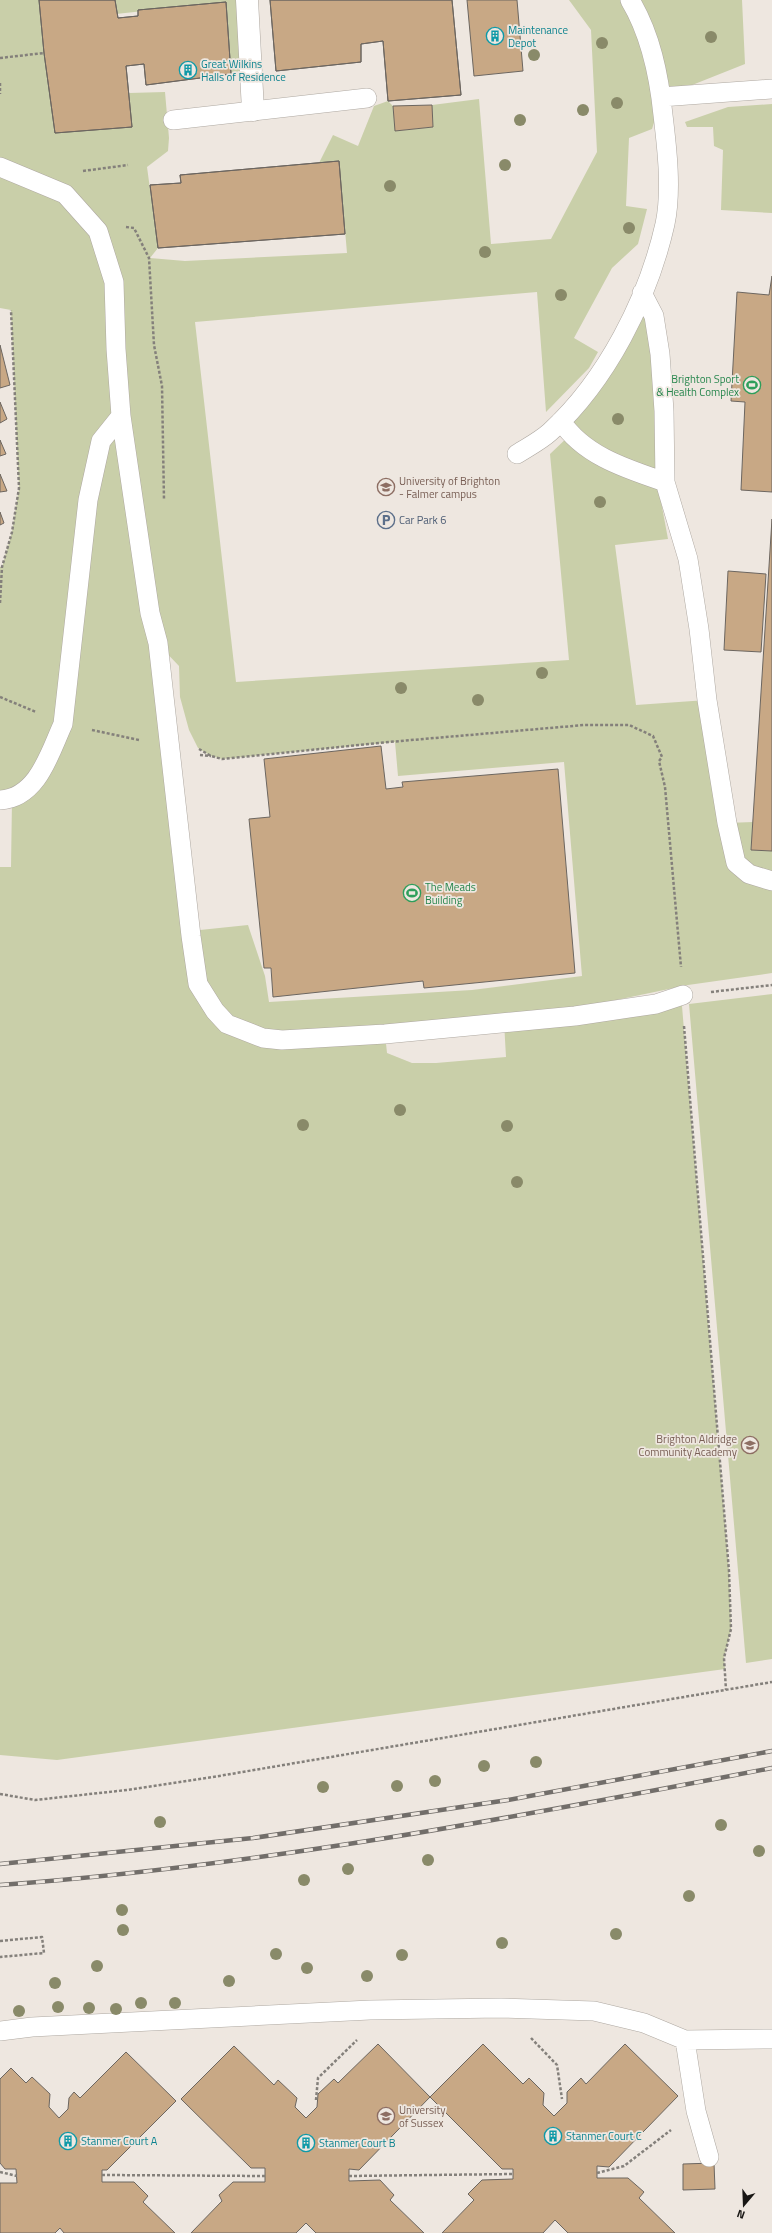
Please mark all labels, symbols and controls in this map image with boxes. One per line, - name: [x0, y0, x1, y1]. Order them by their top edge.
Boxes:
- place label: Maintenance Depot: [508, 22, 569, 51]
- building icon: Maintenance Depot: [485, 26, 505, 46]
- place label: Great Wilkins Halls of Residence: [201, 56, 286, 85]
- building icon: Great Wilkins Halls of Residence: [178, 60, 198, 80]
- place label: Brighton Sport & Health Complex: [656, 371, 739, 400]
- sports icon: Brighton Sport & Health Complex: [742, 375, 762, 395]
- place label: University of Brighton - Falmer campus: [399, 473, 500, 502]
- school or university icon: University of Brighton - Falmer campus: [376, 477, 396, 497]
- parking icon: Car Park 6: [376, 510, 396, 530]
- place label: Car Park 6: [399, 512, 446, 528]
- place label: The Meads Building: [425, 879, 476, 908]
- sports icon: The Meads Building: [402, 883, 422, 903]
- place label: Brighton Aldridge Community Academy: [639, 1431, 738, 1460]
- school or university icon: Brighton Aldridge Community Academy: [740, 1435, 760, 1455]
- place label: University of Sussex: [399, 2102, 446, 2131]
- school or university icon: University of Sussex: [376, 2106, 396, 2126]
- building icon: Stanmer Court C: [543, 2126, 563, 2146]
- place label: Stanmer Court C: [566, 2128, 642, 2144]
- building icon: Stanmer Court A: [58, 2131, 78, 2151]
- place label: Stanmer Court A: [81, 2133, 158, 2149]
- building icon: Stanmer Court B: [296, 2133, 316, 2153]
- place label: Stanmer Court B: [319, 2135, 396, 2151]
- north arrow: [724, 2185, 764, 2225]
- text: N: [735, 2206, 747, 2223]

